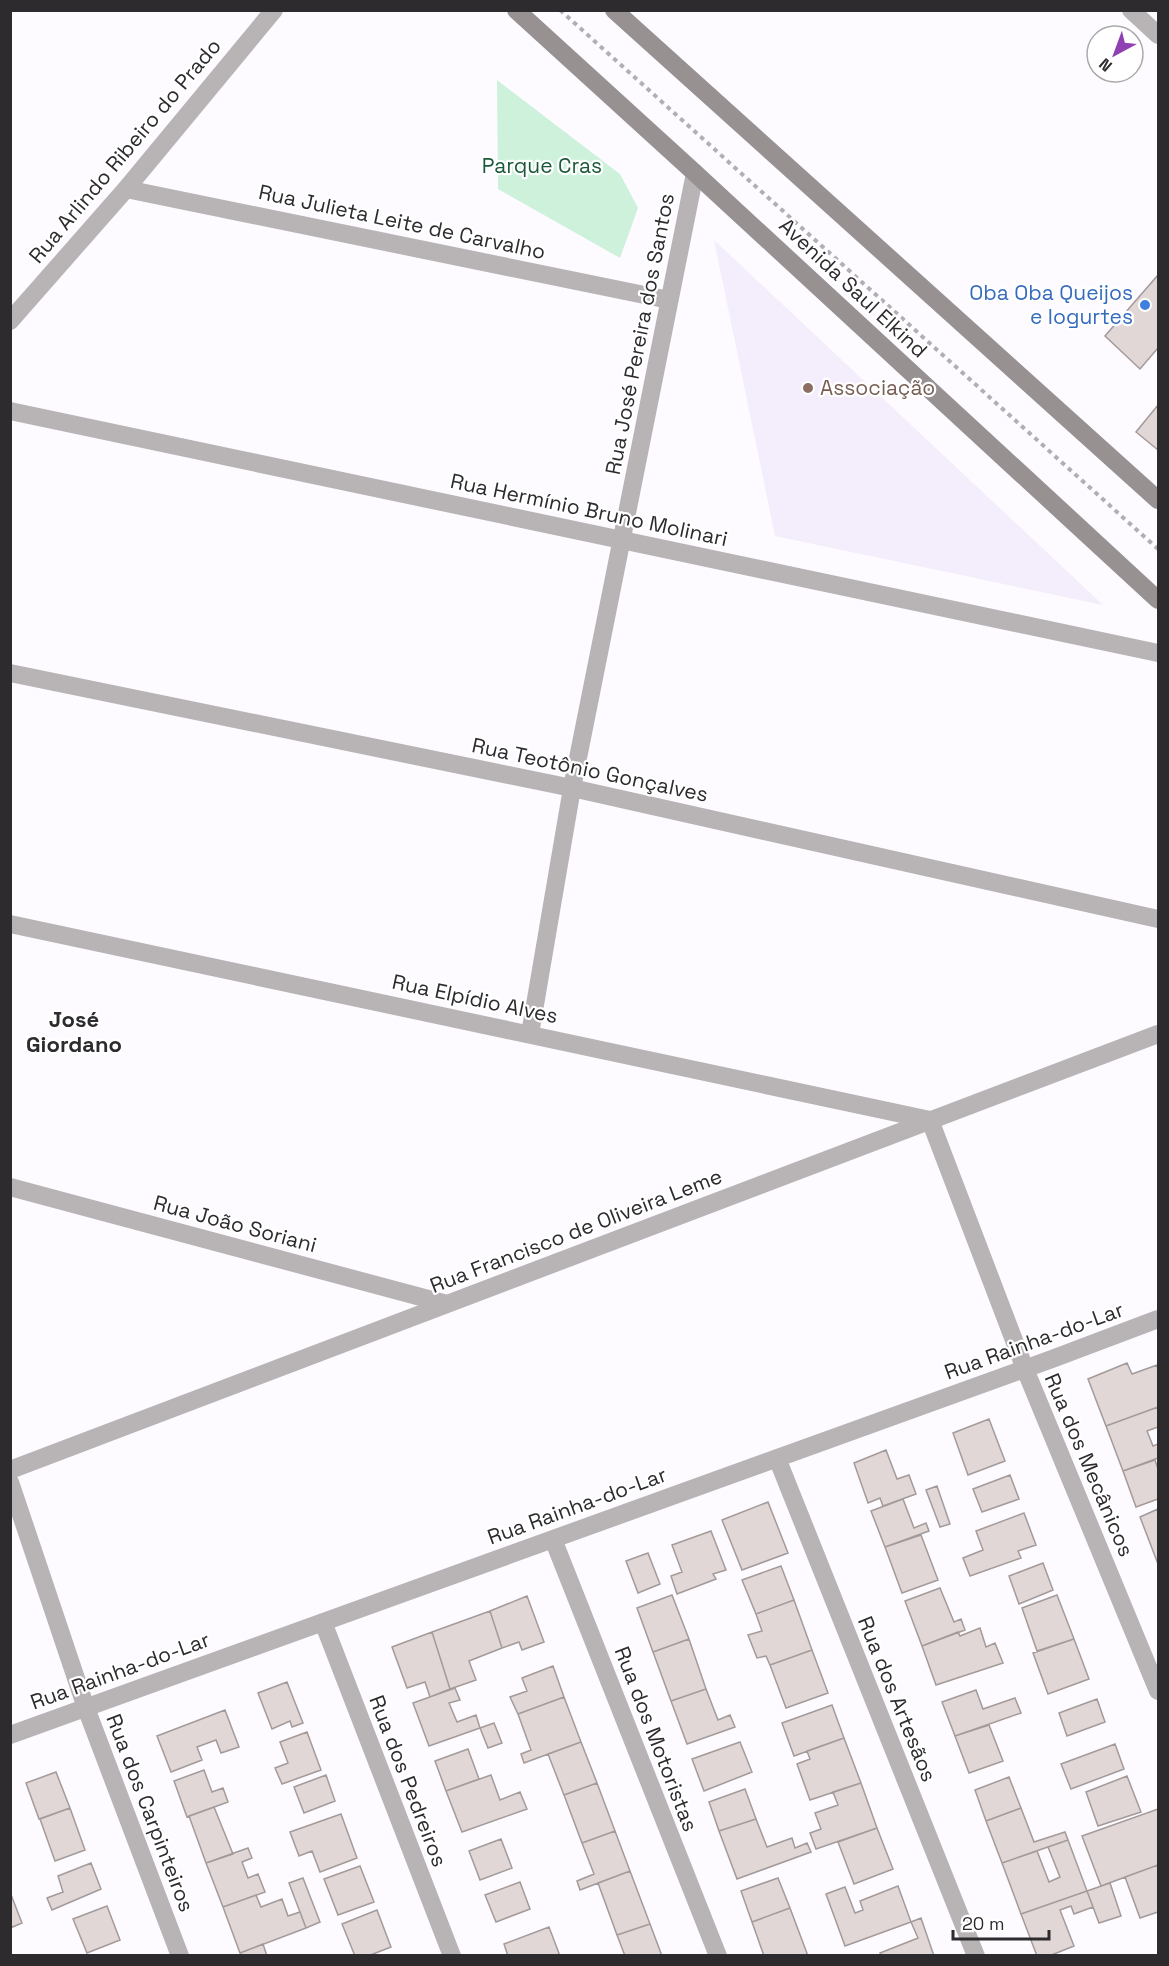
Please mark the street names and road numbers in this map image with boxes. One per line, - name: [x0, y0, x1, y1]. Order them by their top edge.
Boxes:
- street label: Rua Arlindo Ribeiro do Prado: [23, 33, 227, 269]
- street label: Rua Julieta Leite de Carvalho: [256, 178, 548, 265]
- street label: Rua José Pereira dos Santos: [599, 191, 680, 477]
- street label: Avenida Saul Elkind: [774, 212, 933, 363]
- street label: Rua Hermínio Bruno Molinari: [448, 467, 730, 552]
- street label: Rua Teotônio Gonçalves: [470, 731, 711, 808]
- street label: Rua Elpídio Alves: [390, 968, 560, 1029]
- street label: Rua Francisco de Oliveira Leme: [426, 1162, 726, 1299]
- street label: Rua João Soriani: [151, 1189, 320, 1258]
- street label: Rua Rainha-do-Lar: [941, 1296, 1127, 1385]
- street label: Rua dos Mecânicos: [1039, 1369, 1140, 1560]
- street label: Rua Rainha-do-Lar: [484, 1461, 670, 1550]
- street label: Rua dos Artesãos: [852, 1612, 943, 1785]
- street label: Rua Rainha-do-Lar: [27, 1626, 213, 1715]
- street label: Rua dos Motoristas: [609, 1642, 704, 1835]
- street label: Rua dos Pedreiros: [363, 1691, 454, 1870]
- street label: Rua dos Carpinteiros: [100, 1710, 201, 1916]

